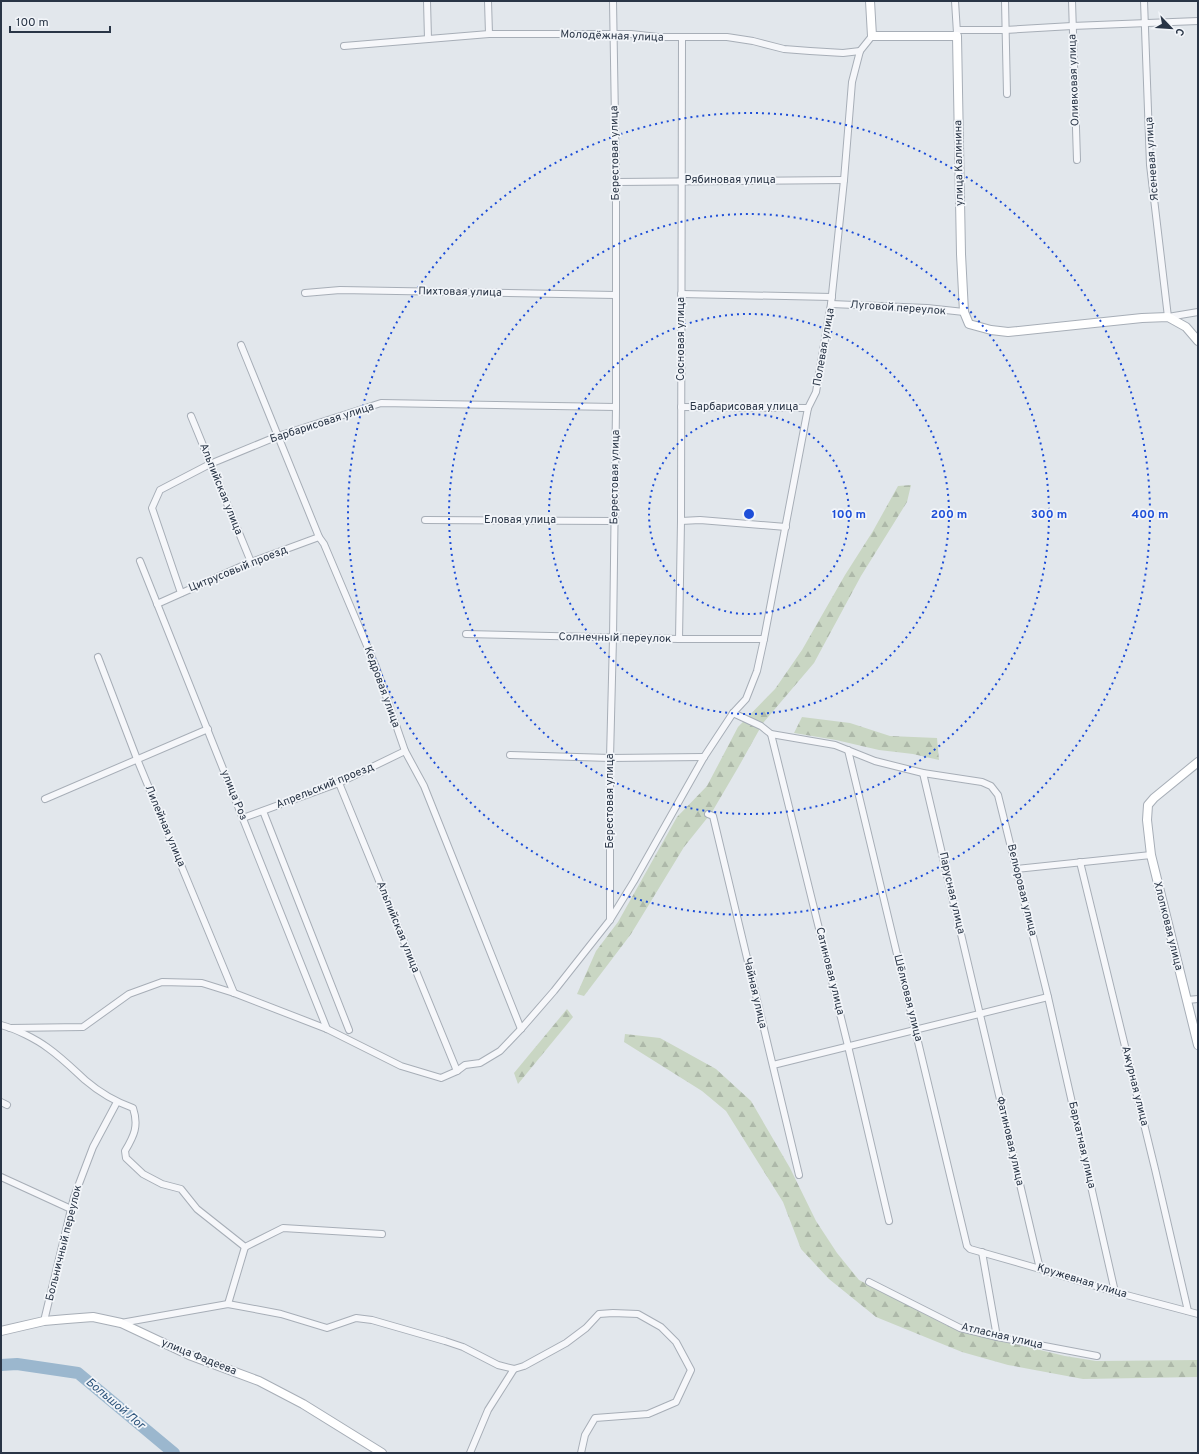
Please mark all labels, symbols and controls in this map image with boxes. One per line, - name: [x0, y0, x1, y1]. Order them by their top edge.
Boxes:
- scale bar: [10, 8, 110, 34]
- north arrow: [1151, 8, 1191, 48]
- text: 100 m: [16, 15, 49, 31]
- text: С: [1171, 26, 1187, 38]
- street label: Молодёжная улица: [560, 27, 664, 45]
- street label: Оливковая улица: [1065, 34, 1083, 126]
- street label: Берестовая улица: [607, 105, 623, 201]
- street label: Ясеневая улица: [1142, 116, 1162, 202]
- street label: улица Калинина: [951, 120, 967, 206]
- street label: Рябиновая улица: [684, 173, 776, 187]
- street label: Пихтовая улица: [418, 284, 502, 300]
- street label: Сосновая улица: [674, 297, 688, 381]
- street label: Луговой переулок: [849, 298, 947, 318]
- street label: Полевая улица: [810, 307, 838, 387]
- street label: Барбарисовая улица: [268, 400, 376, 446]
- street label: Барбарисовая улица: [690, 400, 798, 414]
- street label: Берестовая улица: [607, 429, 623, 525]
- street label: Альпийская улица: [196, 441, 246, 537]
- centre of rings: [742, 507, 756, 521]
- text: 100 m: [832, 507, 866, 523]
- text: 200 m: [931, 507, 967, 523]
- text: 300 m: [1031, 507, 1067, 523]
- text: 400 m: [1131, 507, 1169, 523]
- street label: Еловая улица: [484, 513, 556, 527]
- street label: Цитрусовый проезд: [187, 543, 289, 595]
- street label: Солнечный переулок: [558, 630, 672, 646]
- street label: Кедровая улица: [361, 645, 403, 730]
- street label: Берестовая улица: [603, 753, 617, 848]
- street label: Апрельский проезд: [274, 760, 376, 812]
- street label: улица Роз: [218, 768, 251, 822]
- street label: Лилейная улица: [142, 783, 189, 869]
- street label: Велюровая улица: [1004, 843, 1040, 938]
- street label: Парусная улица: [936, 851, 968, 935]
- street label: Альпийская улица: [373, 879, 423, 975]
- street label: Хлопковая улица: [1150, 880, 1186, 972]
- street label: Сатиновая улица: [812, 926, 848, 1016]
- street label: Шёлковая улица: [890, 953, 926, 1043]
- street label: Чайная улица: [740, 956, 770, 1030]
- street label: Ажурная улица: [1118, 1045, 1152, 1128]
- street label: Фатиновая улица: [993, 1095, 1027, 1187]
- street label: Бархатная улица: [1065, 1100, 1099, 1190]
- street label: Больничный переулок: [43, 1183, 85, 1303]
- street label: Кружевная улица: [1035, 1261, 1129, 1301]
- street label: Атласная улица: [960, 1320, 1044, 1352]
- street label: улица Фадеева: [159, 1336, 239, 1379]
- water label: Большой Лог: [82, 1375, 149, 1434]

